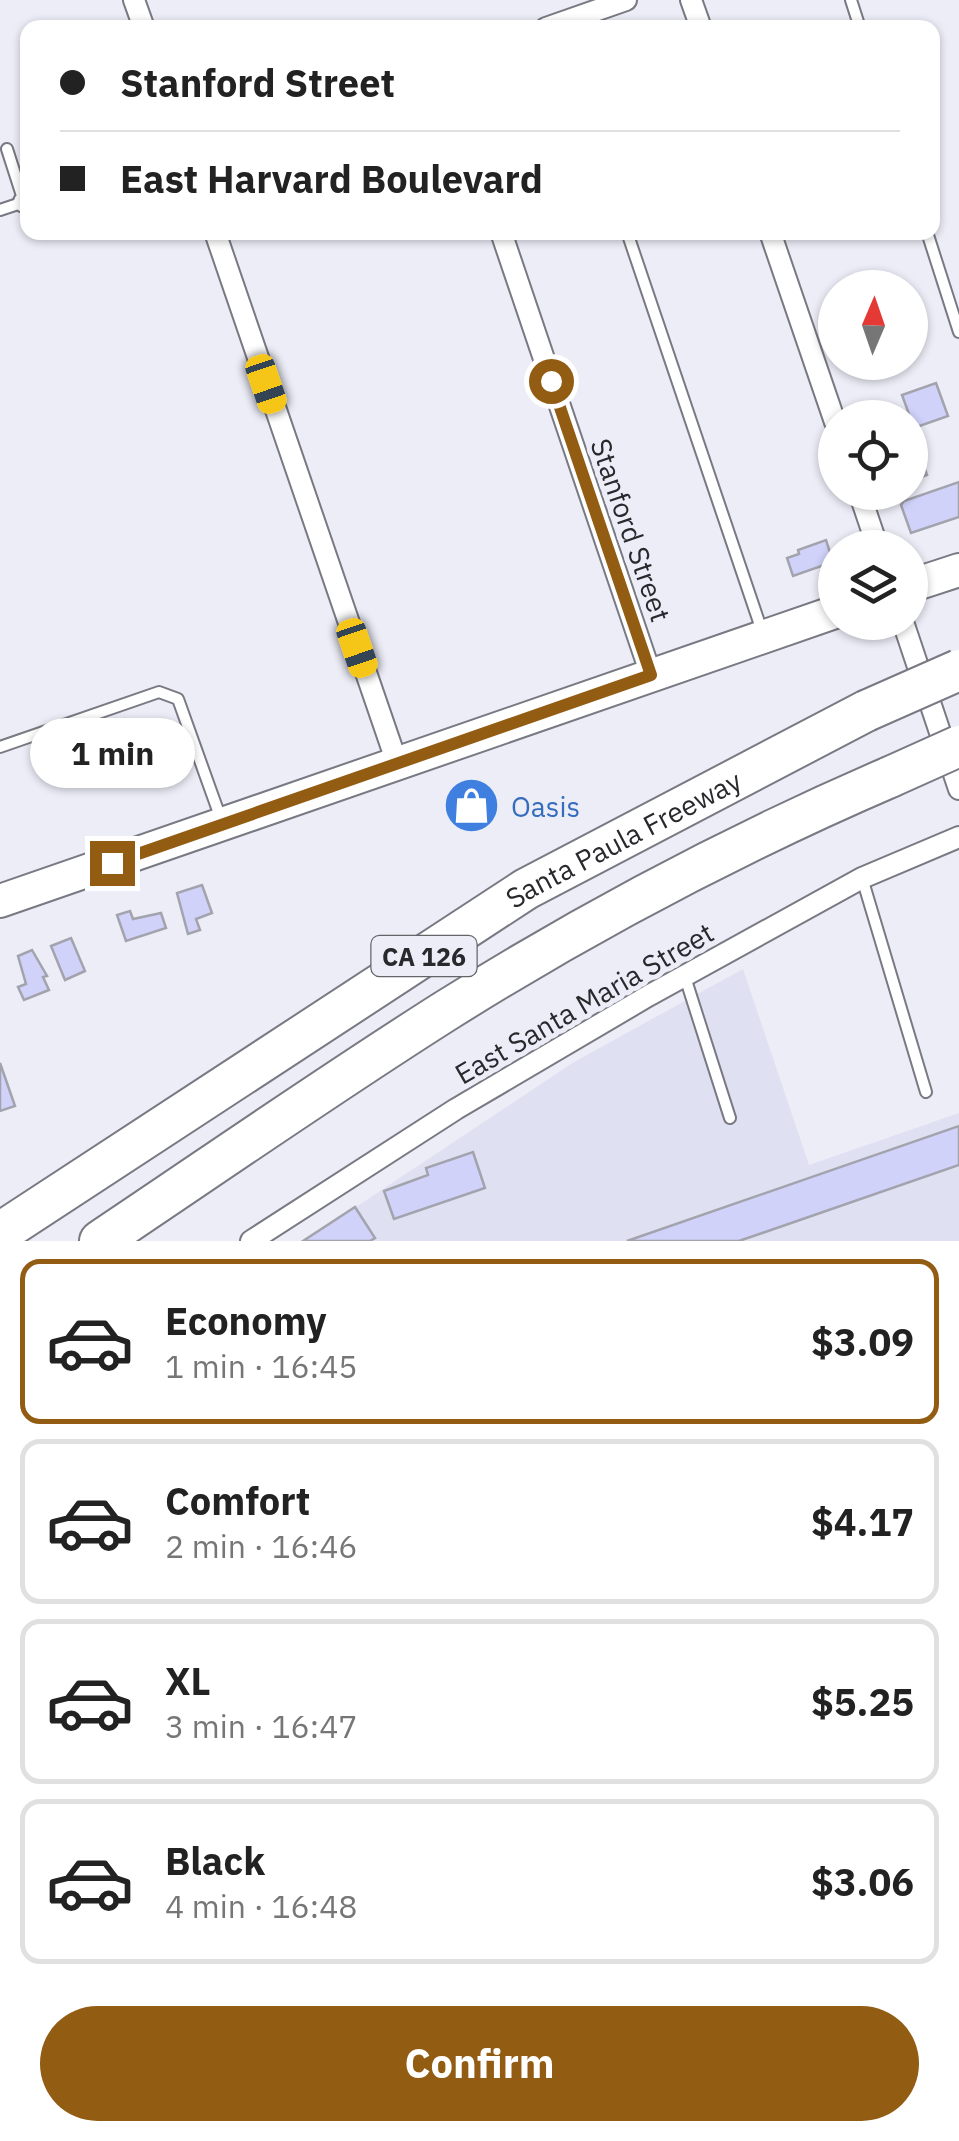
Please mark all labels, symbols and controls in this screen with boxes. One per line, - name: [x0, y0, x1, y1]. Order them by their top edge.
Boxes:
- text: Stanford Street: [120, 58, 395, 107]
- text: East Harvard Boulevard: [120, 154, 543, 203]
- north arrow: [818, 270, 928, 380]
- map controls: [818, 270, 928, 640]
- car: [242, 351, 290, 417]
- route start: [529, 359, 574, 404]
- button: locate: [818, 400, 928, 510]
- street label: Stanford Street: [582, 434, 680, 626]
- button: layers: [818, 530, 928, 640]
- car: [333, 615, 381, 681]
- callout: 1 min: [29, 718, 194, 788]
- text: 1 min: [71, 732, 154, 774]
- street label: Santa Paula Freeway: [498, 761, 747, 916]
- shop icon: Oasis: [442, 776, 502, 836]
- place label: Oasis: [511, 788, 580, 825]
- route end: [90, 841, 135, 886]
- street label: East Santa Maria Street: [448, 914, 720, 1092]
- road number: CA 126: [372, 936, 476, 976]
- text: Economy: [165, 1296, 327, 1345]
- icon: car: [45, 1297, 135, 1387]
- text: $3.09: [811, 1317, 914, 1366]
- text: 1 min · 16:45: [165, 1345, 358, 1387]
- text: Comfort: [165, 1476, 310, 1525]
- icon: car: [45, 1477, 135, 1567]
- text: $4.17: [811, 1497, 914, 1546]
- text: 2 min · 16:46: [165, 1525, 358, 1567]
- text: XL: [165, 1656, 211, 1705]
- icon: car: [45, 1657, 135, 1747]
- text: $5.25: [811, 1677, 914, 1726]
- text: 3 min · 16:47: [165, 1705, 358, 1747]
- text: Black: [165, 1836, 265, 1885]
- icon: car: [45, 1837, 135, 1927]
- text: $3.06: [811, 1857, 914, 1906]
- text: 4 min · 16:48: [165, 1885, 358, 1927]
- button: Confirm: [40, 2006, 919, 2121]

